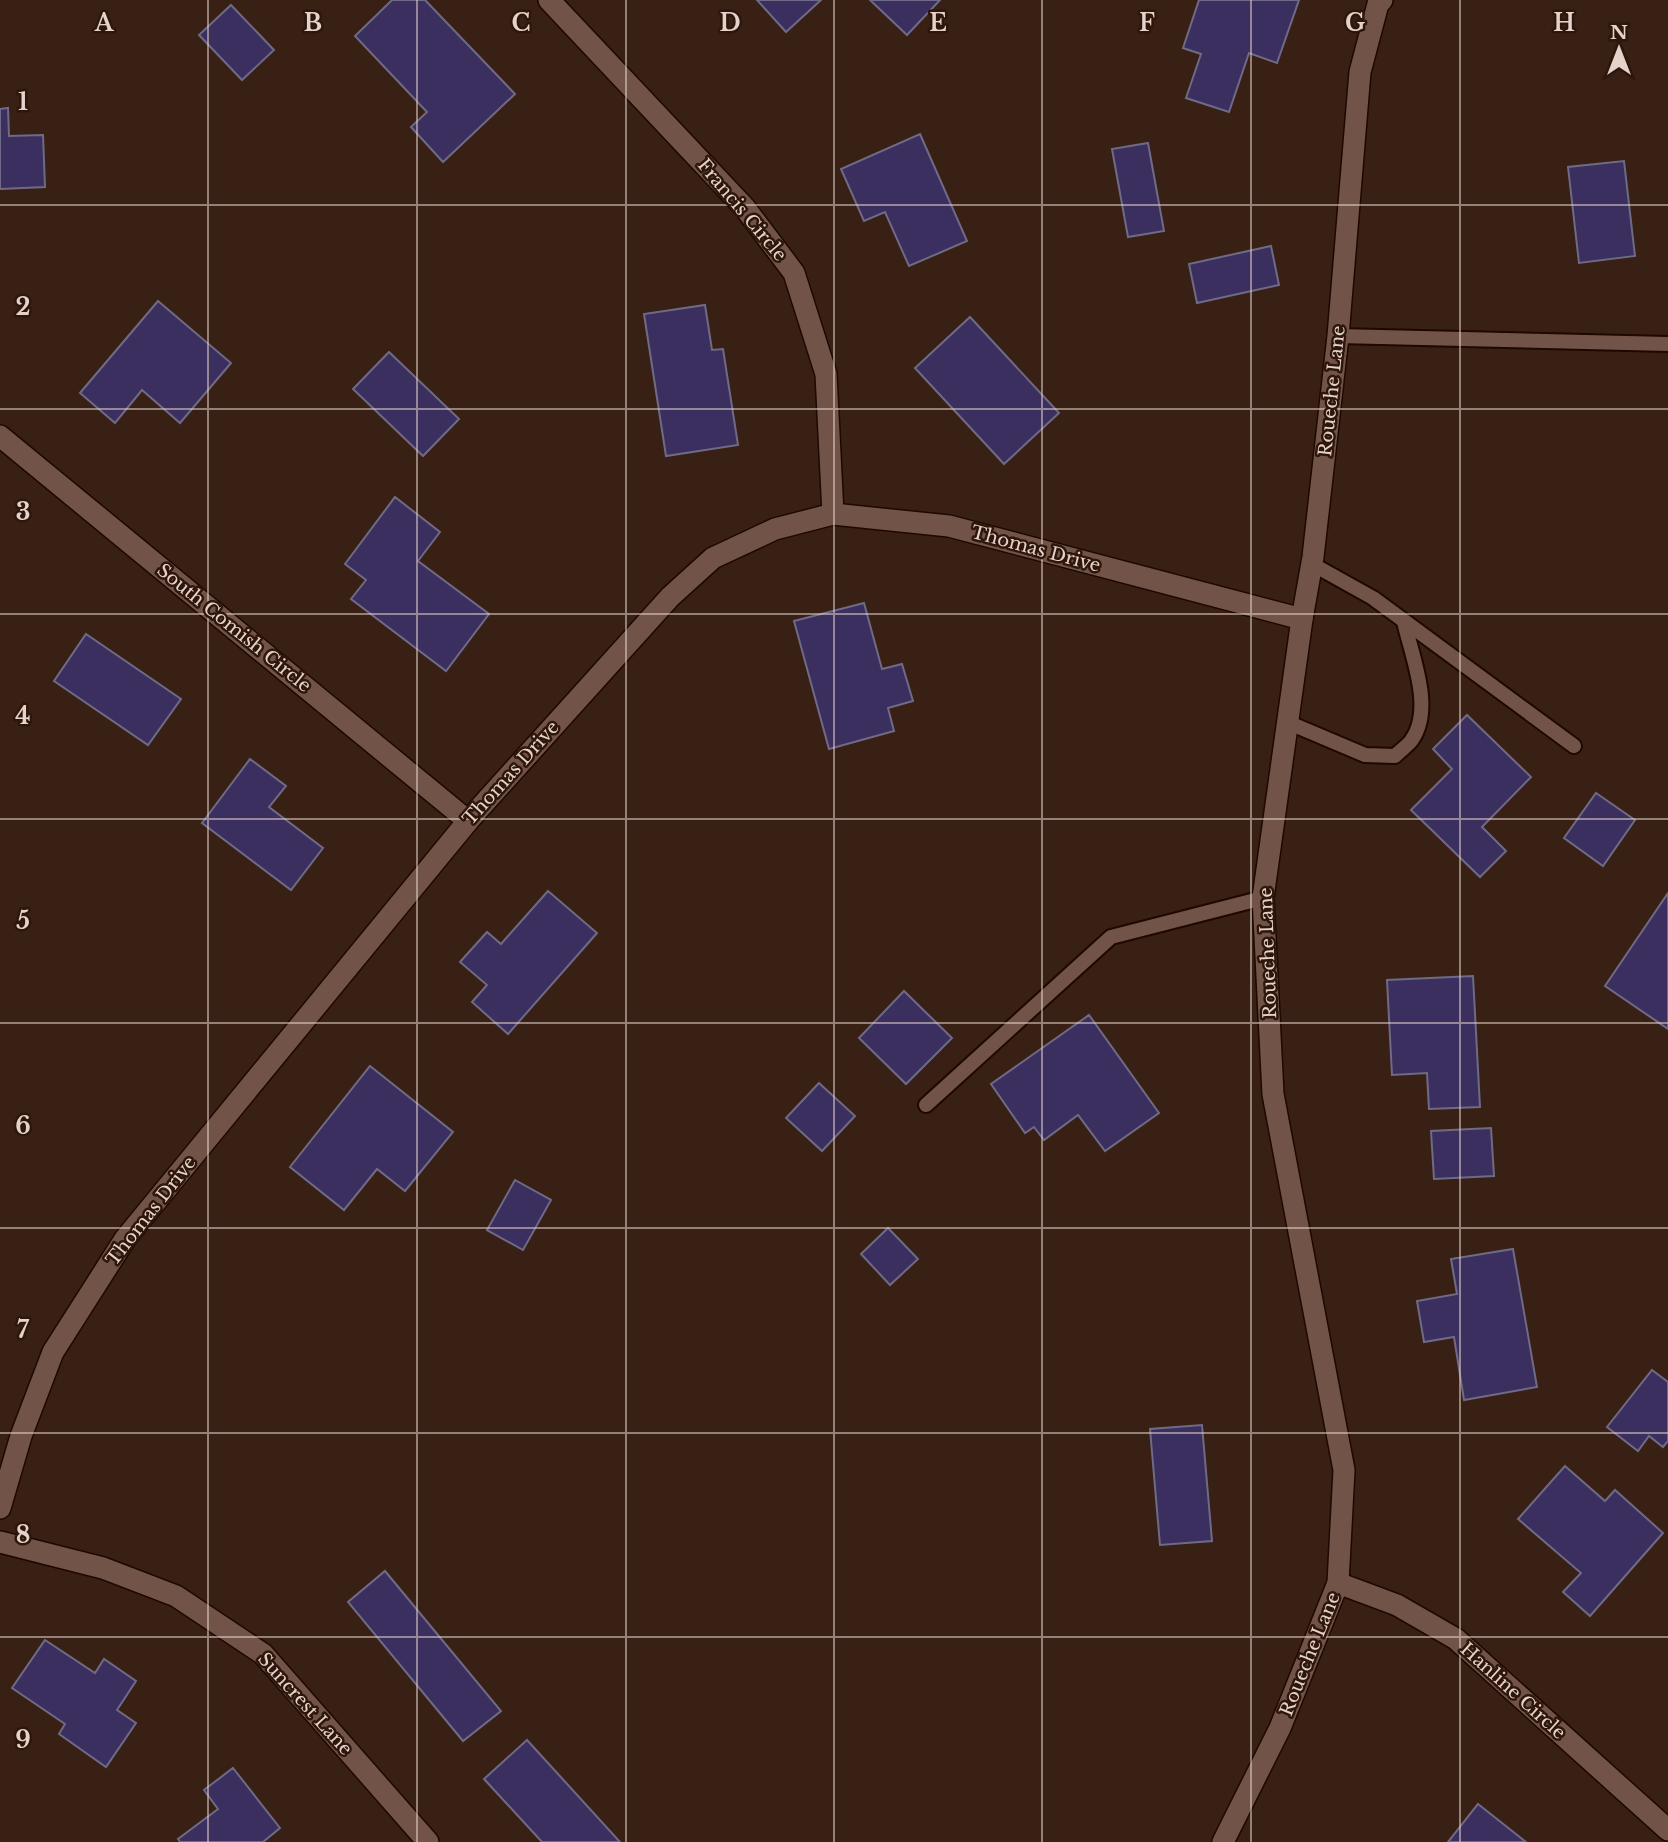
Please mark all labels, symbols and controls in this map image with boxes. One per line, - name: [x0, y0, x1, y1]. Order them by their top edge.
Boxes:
- text: A: [94, 9, 115, 37]
- text: B: [304, 9, 322, 37]
- text: C: [512, 9, 530, 37]
- text: D: [719, 9, 741, 37]
- text: E: [929, 9, 947, 37]
- text: F: [1139, 9, 1155, 37]
- text: G: [1345, 9, 1365, 37]
- text: H: [1553, 9, 1575, 37]
- north arrow: [1584, 14, 1654, 84]
- text: N: [1610, 21, 1628, 44]
- text: 1: [18, 88, 28, 116]
- street label: Francis Circle: [693, 154, 791, 266]
- text: 2: [16, 293, 30, 321]
- street label: Roueche Lane: [1314, 324, 1350, 458]
- text: 3: [16, 498, 30, 526]
- street label: Thomas Drive: [969, 521, 1103, 577]
- street label: South Comish Circle: [152, 559, 316, 697]
- text: 4: [15, 702, 31, 730]
- street label: Thomas Drive: [458, 716, 564, 830]
- street label: Roueche Lane: [1255, 887, 1281, 1019]
- text: 5: [16, 907, 30, 935]
- text: 6: [15, 1112, 31, 1140]
- street label: Thomas Drive: [101, 1152, 201, 1270]
- text: 7: [17, 1316, 30, 1344]
- text: 8: [16, 1521, 30, 1549]
- street label: Roueche Lane: [1275, 1589, 1345, 1719]
- street label: Hanline Circle: [1456, 1638, 1570, 1744]
- street label: Suncrest Lane: [253, 1648, 357, 1760]
- text: 9: [15, 1726, 31, 1754]

